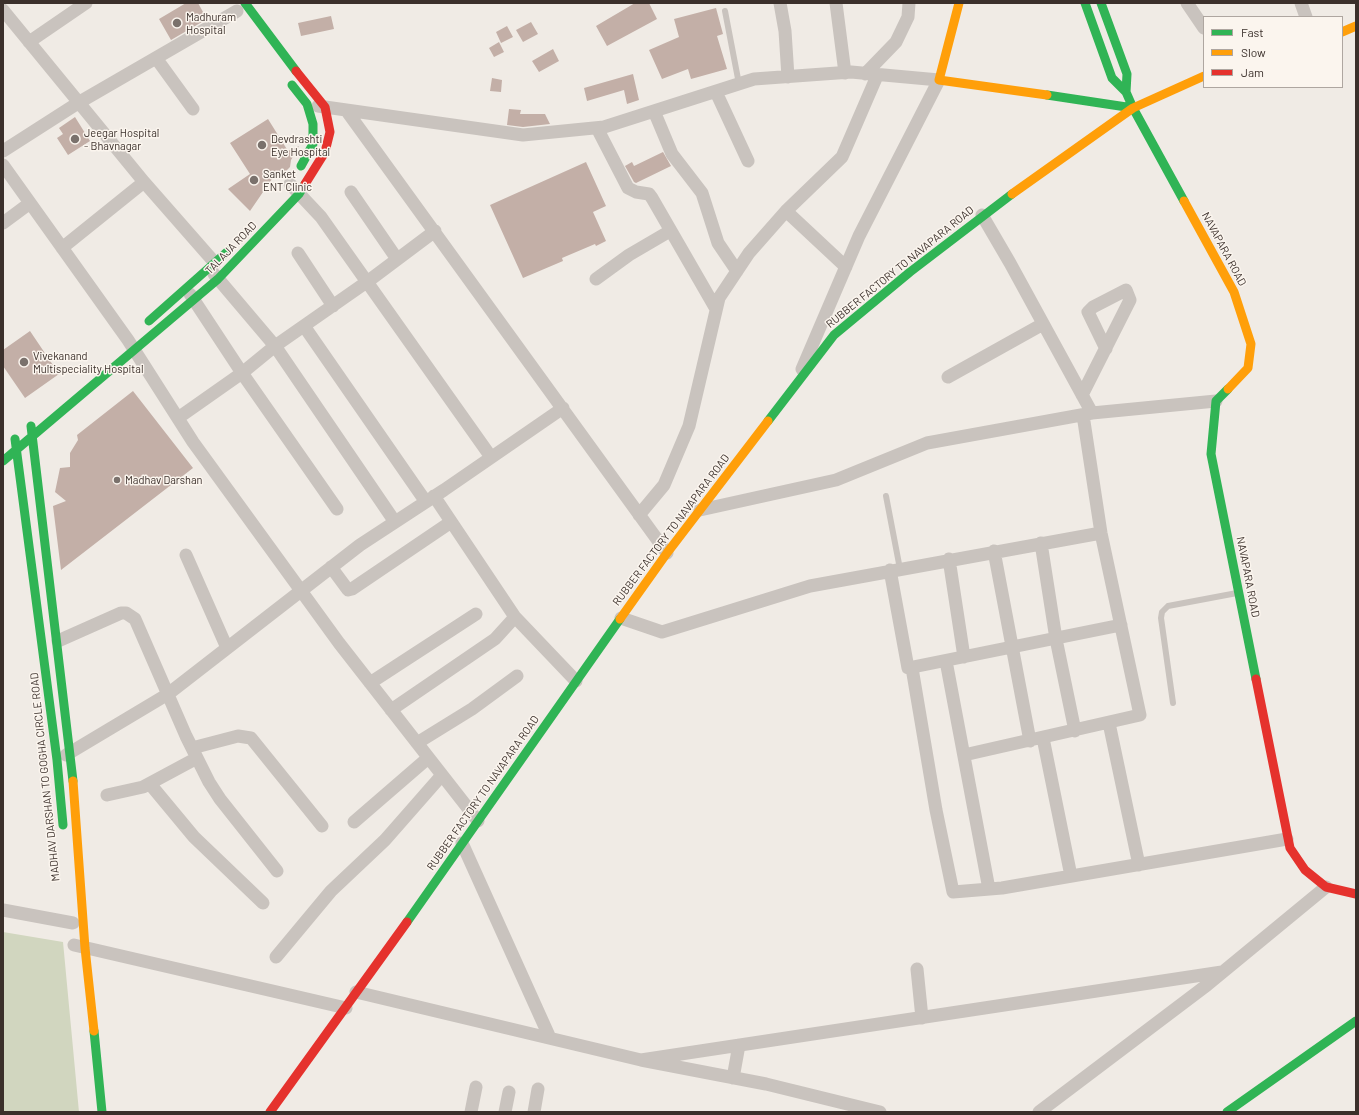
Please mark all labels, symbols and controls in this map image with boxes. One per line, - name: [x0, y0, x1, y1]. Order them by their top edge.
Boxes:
- place label: Madhuram Hospital: [186, 10, 236, 36]
- legend: [1203, 16, 1343, 88]
- marker: Madhuram Hospital: [171, 17, 183, 29]
- text: Fast: [1241, 25, 1264, 39]
- text: Slow: [1241, 45, 1266, 59]
- text: Jam: [1241, 65, 1264, 79]
- place label: Jeegar Hospital - Bhavnagar: [84, 126, 159, 152]
- place label: Devdrashti Eye Hospital: [271, 132, 330, 158]
- marker: Jeegar Hospital - Bhavnagar: [69, 133, 81, 145]
- marker: Devdrashti Eye Hospital: [256, 139, 268, 151]
- place label: Sanket ENT Clinic: [263, 167, 312, 193]
- marker: Sanket ENT Clinic: [248, 174, 260, 186]
- street label: RUBBER FACTORY TO NAVAPARA ROAD: [824, 203, 976, 331]
- street label: NAVAPARA ROAD: [1199, 210, 1249, 288]
- street label: TALAJA ROAD: [203, 219, 259, 277]
- place label: Vivekanand Multispeciality Hospital: [33, 349, 144, 375]
- marker: Vivekanand Multispeciality Hospital: [18, 356, 30, 368]
- street label: RUBBER FACTORY TO NAVAPARA ROAD: [610, 452, 732, 608]
- place label: Madhav Darshan: [125, 473, 202, 487]
- marker: Madhav Darshan: [112, 475, 122, 485]
- street label: NAVAPARA ROAD: [1234, 536, 1262, 618]
- street label: MADHAV DARSHAN TO GOGHA CIRCLE ROAD: [27, 672, 63, 882]
- street label: RUBBER FACTORY TO NAVAPARA ROAD: [424, 713, 542, 873]

